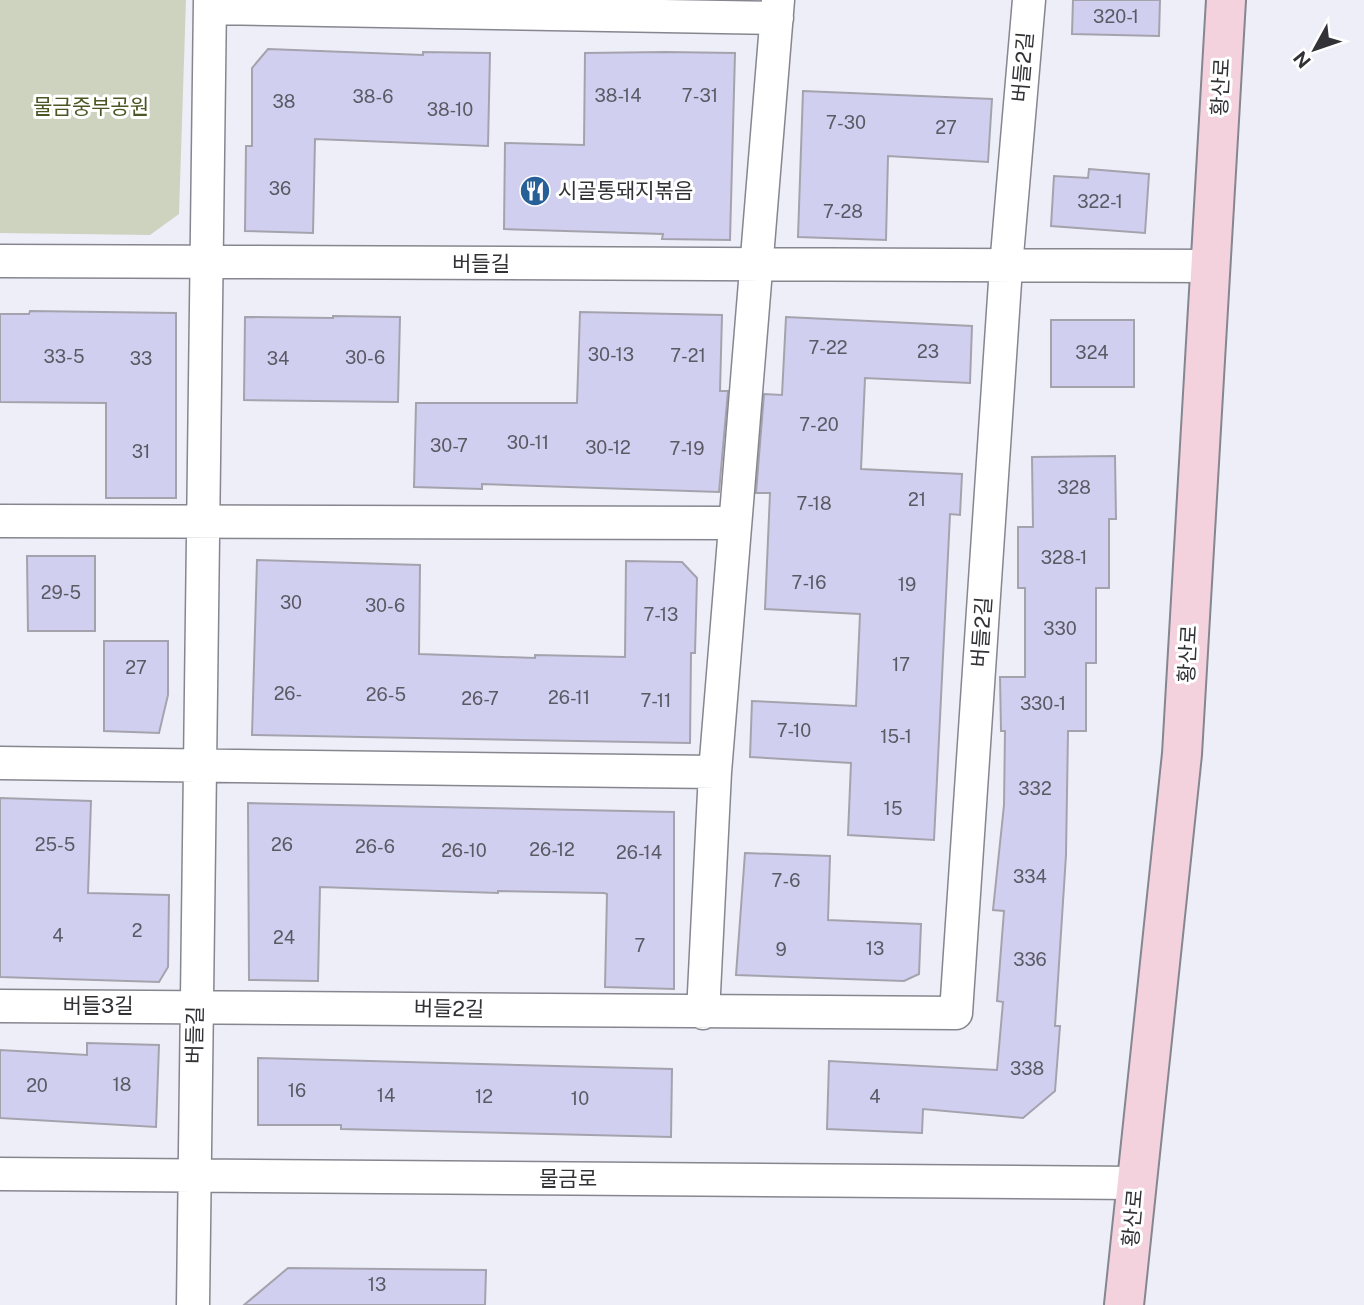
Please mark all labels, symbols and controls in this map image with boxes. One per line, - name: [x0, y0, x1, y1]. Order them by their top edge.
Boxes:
- house number: 320-1: [1093, 6, 1139, 27]
- north arrow: [1280, 14, 1350, 84]
- street label: 버들2길: [1007, 31, 1038, 103]
- text: N: [1289, 47, 1315, 73]
- street label: 황산로: [1207, 57, 1235, 117]
- house number: 38-14: [595, 85, 641, 106]
- house number: 7-31: [682, 85, 718, 106]
- house number: 38-6: [353, 86, 393, 107]
- house number: 38: [273, 91, 295, 112]
- park label: 물금중부공원: [33, 94, 149, 119]
- house number: 38-10: [427, 99, 473, 120]
- house number: 7-30: [826, 112, 866, 133]
- house number: 27: [935, 117, 957, 138]
- restaurant icon: 시골통돼지볶음: [518, 174, 552, 208]
- house number: 36: [269, 178, 291, 199]
- place label: 시골통돼지볶음: [558, 178, 693, 203]
- house number: 322-1: [1077, 191, 1123, 212]
- house number: 7-28: [823, 201, 863, 222]
- street label: 버들길: [452, 251, 510, 276]
- house number: 7-22: [808, 337, 848, 358]
- house number: 23: [917, 341, 939, 362]
- house number: 324: [1075, 342, 1109, 363]
- house number: 30-13: [588, 344, 634, 365]
- house number: 7-21: [670, 345, 706, 366]
- house number: 33-5: [44, 346, 84, 367]
- house number: 30-6: [345, 347, 385, 368]
- house number: 33: [130, 348, 152, 369]
- house number: 34: [267, 348, 289, 369]
- house number: 7-20: [799, 414, 839, 435]
- house number: 30-11: [507, 432, 549, 453]
- house number: 30-7: [430, 435, 468, 456]
- house number: 30-12: [585, 437, 631, 458]
- house number: 7-19: [670, 438, 704, 459]
- house number: 31: [132, 441, 150, 462]
- house number: 328: [1057, 477, 1091, 498]
- house number: 21: [908, 489, 926, 510]
- house number: 7-18: [796, 493, 832, 514]
- house number: 328-1: [1041, 547, 1087, 568]
- house number: 7-16: [792, 572, 826, 593]
- house number: 19: [898, 574, 916, 595]
- house number: 29-5: [41, 582, 81, 603]
- house number: 30: [280, 592, 302, 613]
- house number: 30-6: [365, 595, 405, 616]
- street label: 버들2길: [967, 596, 996, 668]
- house number: 7-13: [644, 604, 678, 625]
- house number: 330: [1043, 618, 1077, 639]
- street label: 황산로: [1174, 624, 1202, 684]
- house number: 17: [892, 654, 910, 675]
- house number: 27: [125, 657, 147, 678]
- house number: 26-: [274, 683, 302, 704]
- house number: 26-5: [366, 684, 406, 705]
- house number: 26-11: [548, 687, 590, 708]
- house number: 26-7: [461, 688, 499, 709]
- house number: 7-11: [641, 690, 671, 711]
- house number: 330-1: [1020, 693, 1066, 714]
- house number: 7-10: [777, 720, 811, 741]
- house number: 15-1: [880, 726, 912, 747]
- house number: 332: [1018, 778, 1052, 799]
- house number: 15: [884, 798, 902, 819]
- house number: 25-5: [35, 834, 75, 855]
- house number: 26: [271, 834, 293, 855]
- house number: 26-6: [355, 836, 395, 857]
- house number: 26-12: [529, 839, 575, 860]
- house number: 26-10: [441, 840, 487, 861]
- house number: 26-14: [616, 842, 662, 863]
- house number: 334: [1013, 866, 1047, 887]
- house number: 7-6: [772, 870, 800, 891]
- house number: 2: [132, 920, 142, 941]
- house number: 4: [52, 925, 64, 946]
- house number: 24: [273, 927, 295, 948]
- house number: 7: [635, 935, 645, 956]
- house number: 13: [866, 938, 884, 959]
- house number: 9: [775, 939, 787, 960]
- house number: 336: [1013, 949, 1047, 970]
- street label: 버들3길: [62, 993, 134, 1018]
- street label: 버들2길: [414, 995, 484, 1022]
- street label: 버들길: [181, 1006, 208, 1064]
- house number: 338: [1010, 1058, 1044, 1079]
- house number: 18: [113, 1074, 131, 1095]
- house number: 20: [26, 1075, 48, 1096]
- house number: 16: [288, 1080, 306, 1101]
- house number: 14: [377, 1085, 395, 1106]
- house number: 12: [475, 1086, 493, 1107]
- house number: 4: [869, 1086, 881, 1107]
- house number: 10: [571, 1088, 589, 1109]
- street label: 물금로: [539, 1166, 597, 1191]
- street label: 황산로: [1118, 1188, 1147, 1248]
- house number: 13: [368, 1274, 386, 1295]

